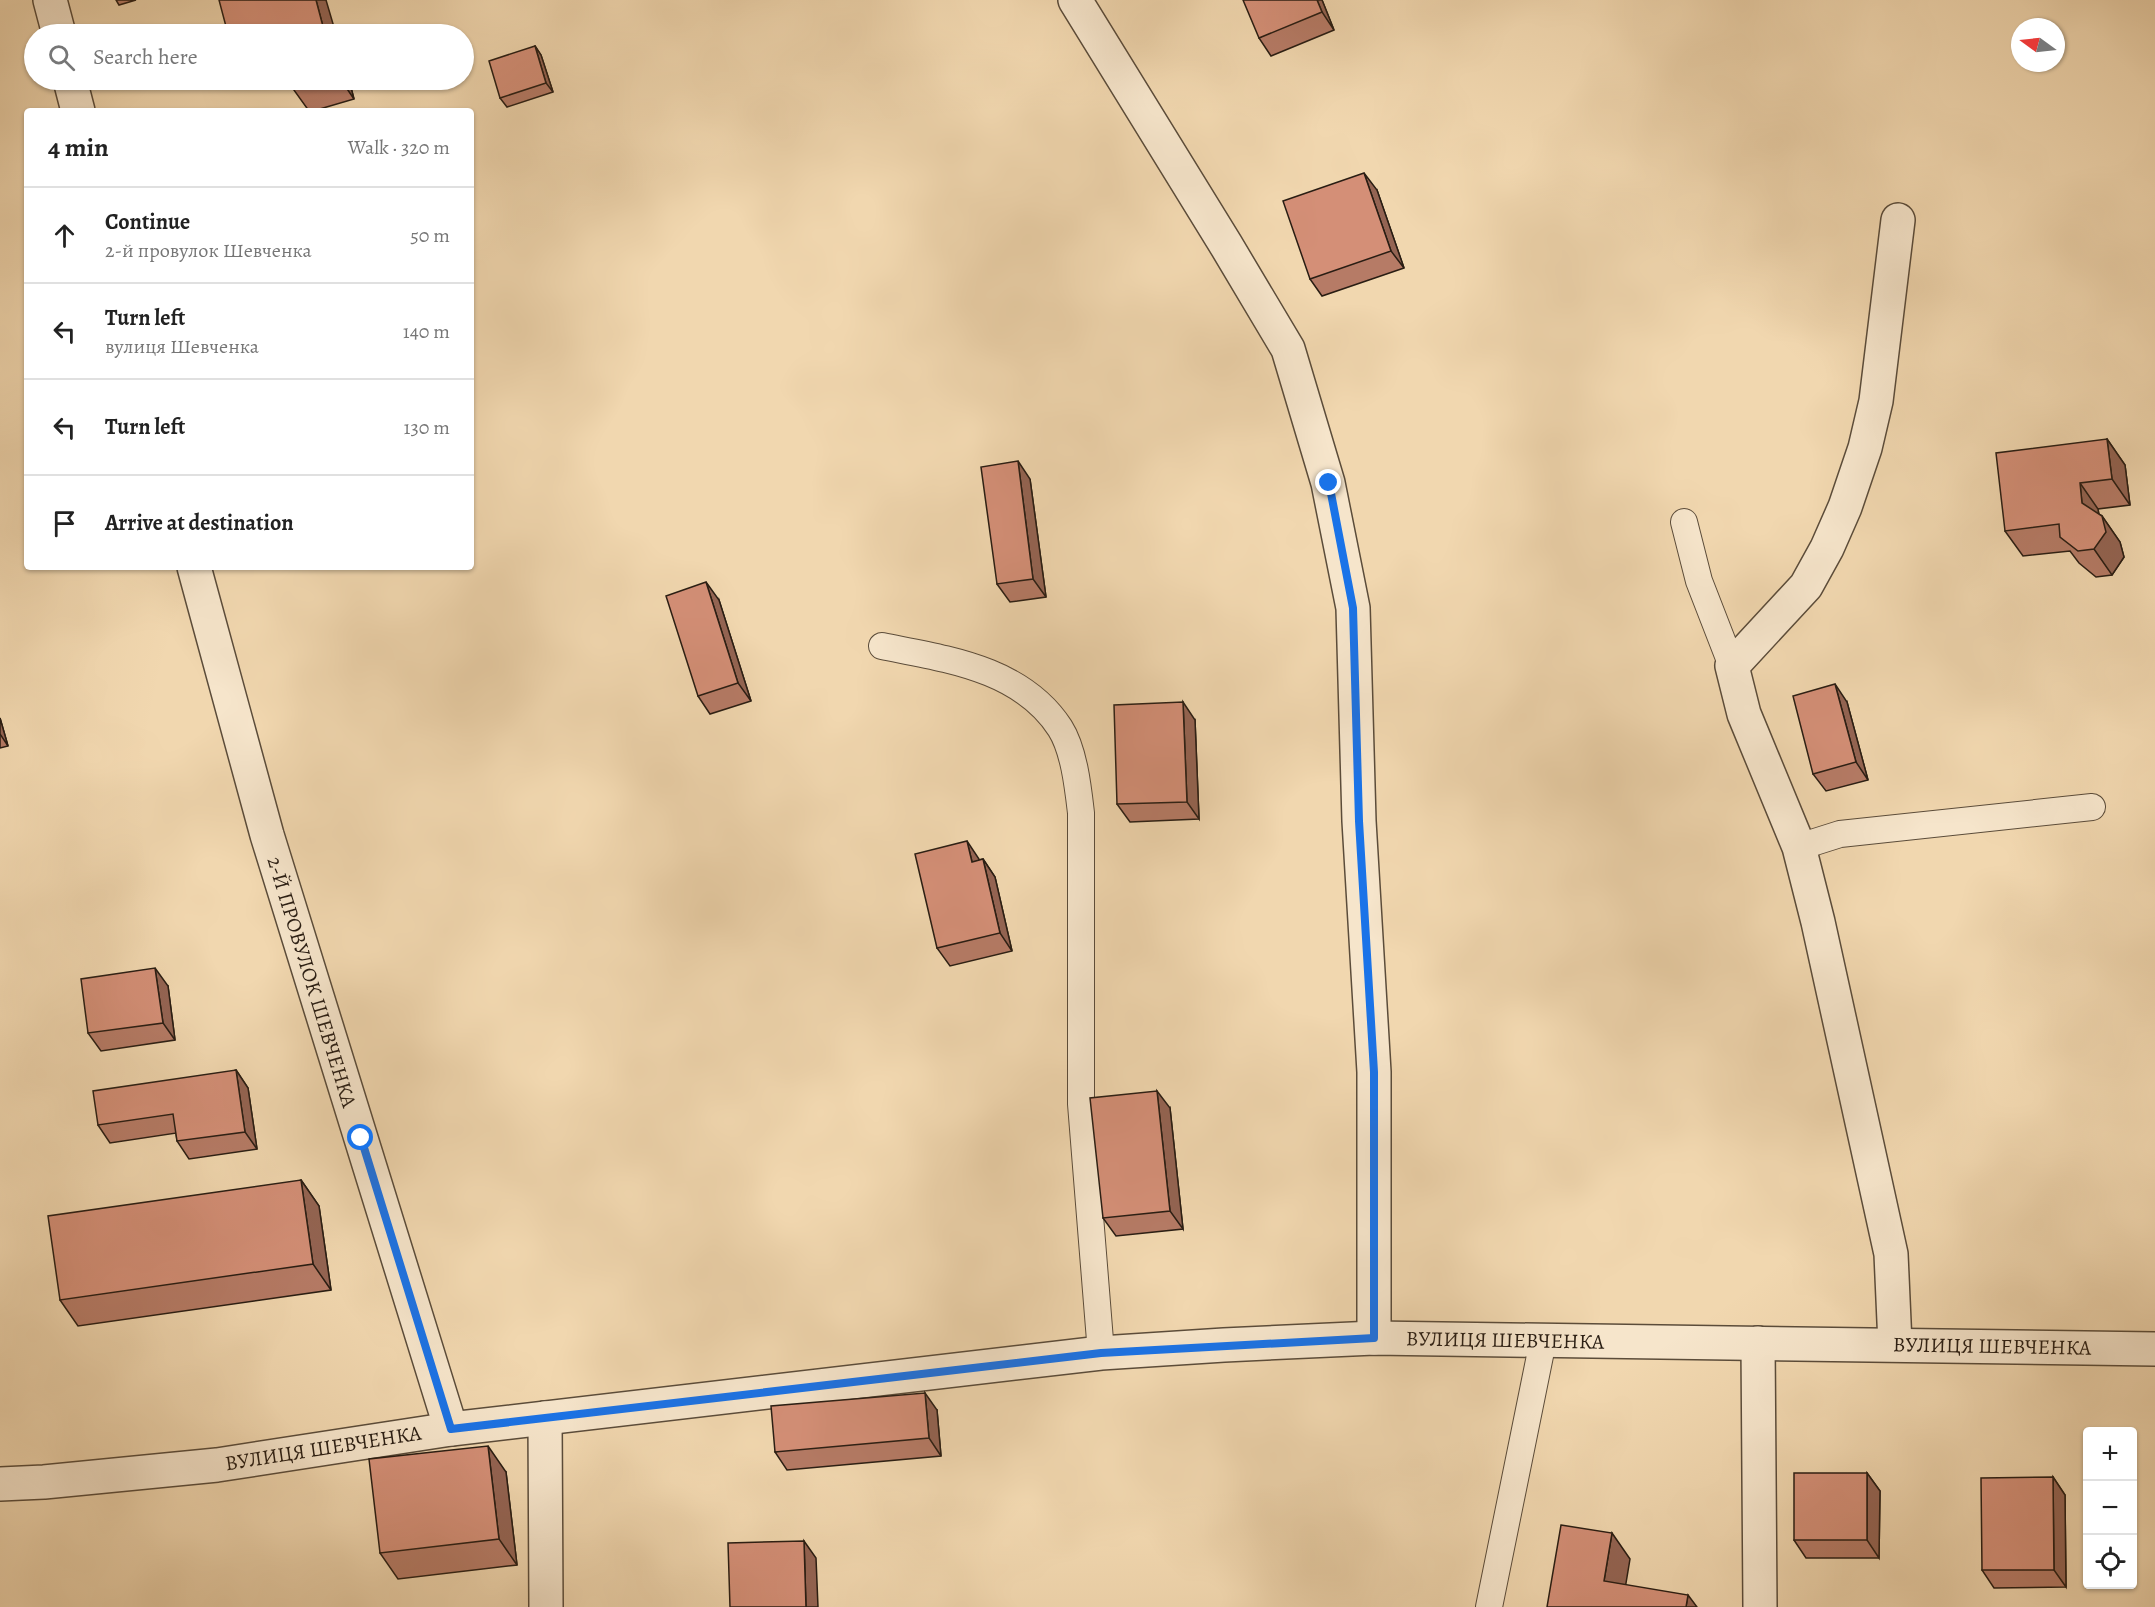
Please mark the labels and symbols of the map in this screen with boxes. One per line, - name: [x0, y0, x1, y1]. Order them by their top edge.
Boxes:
- north arrow: [2011, 18, 2065, 72]
- route end: [1315, 469, 1341, 495]
- street label: 2-Й ПРОВУЛОК ШЕВЧЕНКА: [260, 853, 364, 1112]
- route start: [347, 1124, 373, 1150]
- street label: ВУЛИЦЯ ШЕВЧЕНКА: [1406, 1324, 1605, 1356]
- street label: ВУЛИЦЯ ШЕВЧЕНКА: [1893, 1330, 2092, 1362]
- street label: ВУЛИЦЯ ШЕВЧЕНКА: [223, 1419, 424, 1477]

